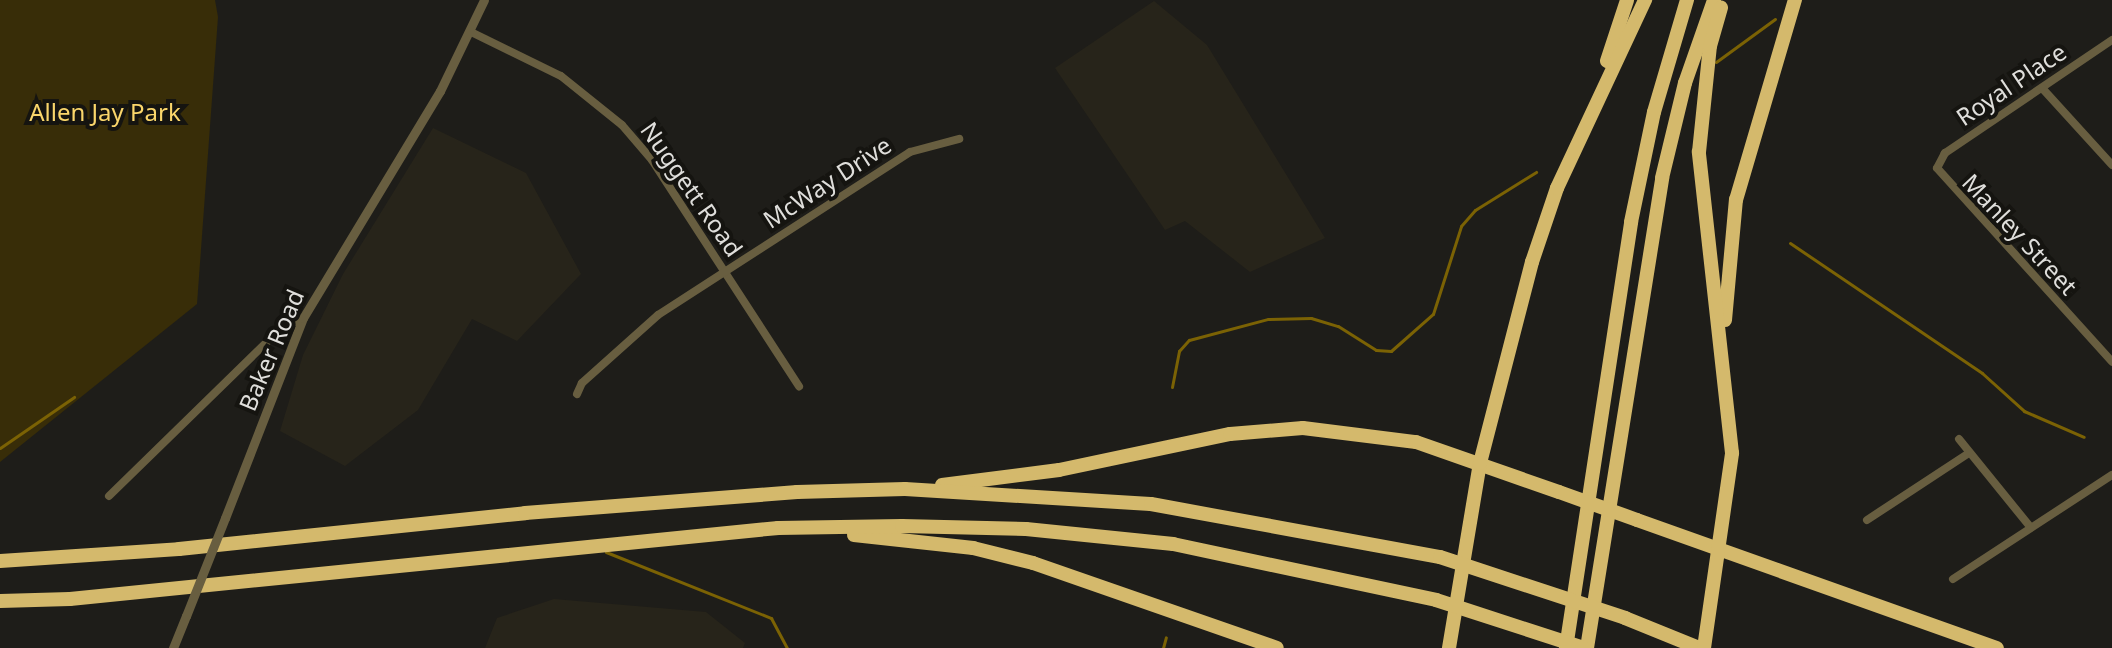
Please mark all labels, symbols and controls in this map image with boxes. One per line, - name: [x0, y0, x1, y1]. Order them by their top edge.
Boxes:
- street label: Royal Place: [1951, 37, 2071, 131]
- park label: Allen Jay Park: [29, 98, 181, 126]
- street label: Nuggett Road: [635, 116, 749, 262]
- street label: McWay Drive: [758, 130, 896, 234]
- street label: Manley Street: [1957, 168, 2083, 300]
- street label: Baker Road: [232, 285, 310, 415]

